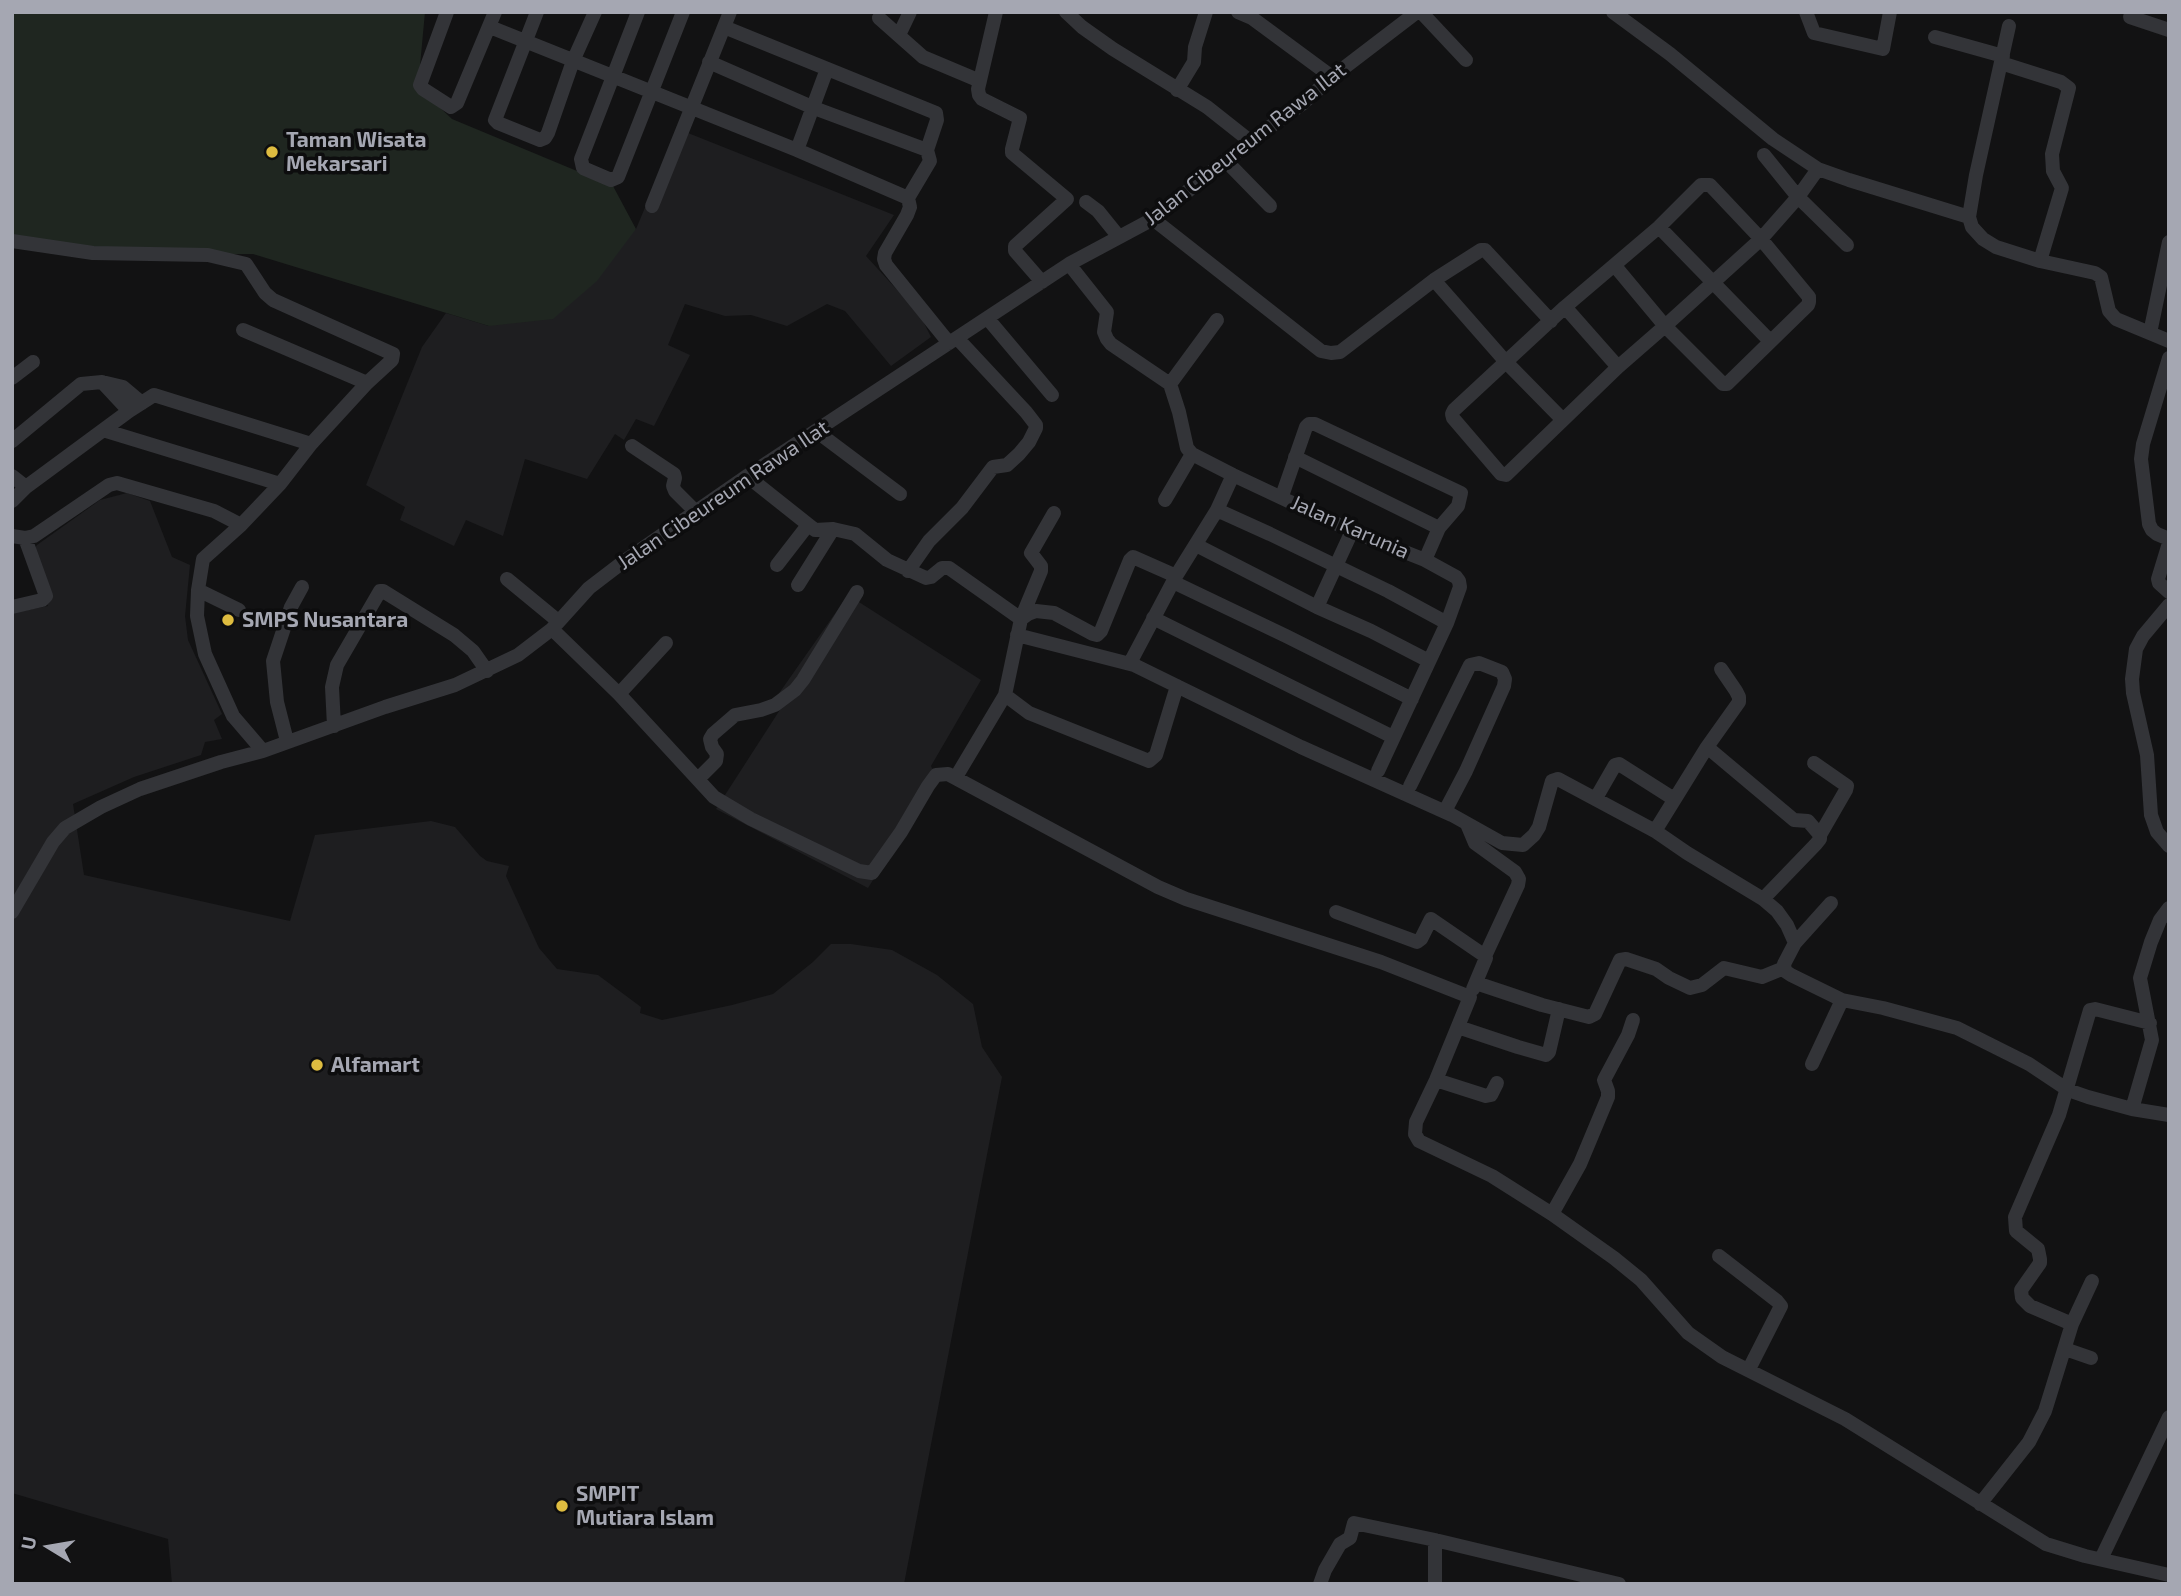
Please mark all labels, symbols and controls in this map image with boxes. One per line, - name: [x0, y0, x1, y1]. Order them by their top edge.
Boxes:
- street label: Jalan Cibeureum Rawa Ilat: [1139, 57, 1351, 231]
- place label: Taman Wisata Mekarsari: [286, 127, 426, 177]
- marker: Taman Wisata Mekarsari: [264, 144, 280, 160]
- street label: Jalan Cibeureum Rawa Ilat: [613, 415, 833, 575]
- street label: Jalan Karunia: [1287, 490, 1413, 564]
- place label: SMPS Nusantara: [242, 607, 408, 633]
- marker: SMPS Nusantara: [220, 612, 236, 628]
- place label: Alfamart: [331, 1052, 420, 1078]
- marker: Alfamart: [309, 1057, 325, 1073]
- place label: SMPIT Mutiara Islam: [576, 1481, 714, 1531]
- marker: SMPIT Mutiara Islam: [554, 1498, 570, 1514]
- north arrow: [14, 1512, 84, 1582]
- text: U: [15, 1534, 40, 1552]

